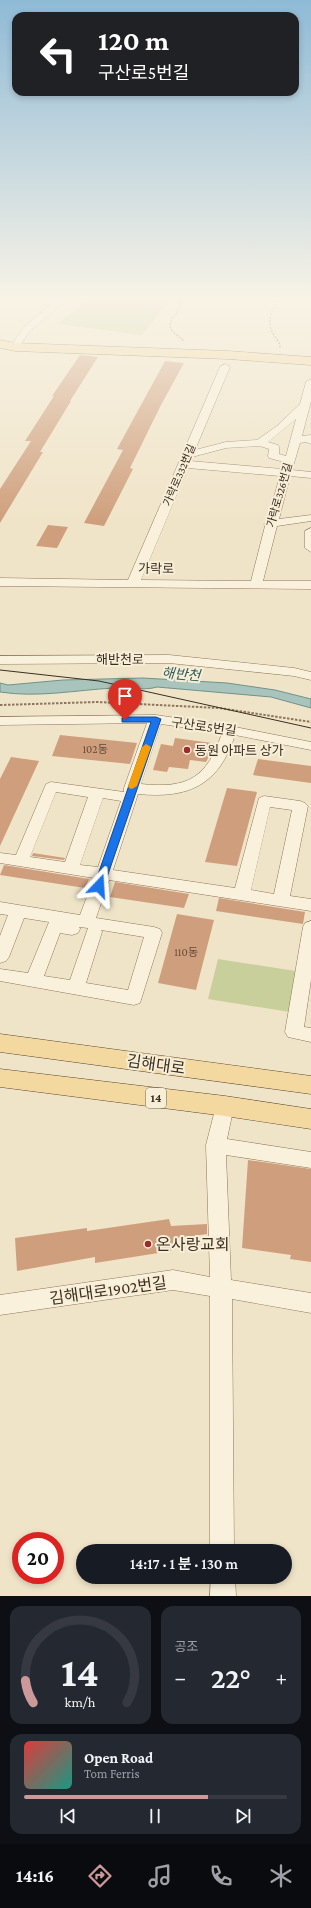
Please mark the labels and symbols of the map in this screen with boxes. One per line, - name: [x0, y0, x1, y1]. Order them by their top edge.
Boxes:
- street label: 가락로332번길: [161, 442, 197, 508]
- street label: 가락로326번길: [264, 461, 294, 529]
- street label: 가락로: [138, 561, 174, 576]
- street label: 해반천로: [96, 652, 144, 667]
- water label: 해반천: [161, 664, 202, 684]
- pin: [108, 679, 142, 720]
- street label: 구산로5번길: [170, 714, 238, 739]
- house number: 102동: [82, 743, 108, 755]
- place label: 동원 아파트 상가: [195, 743, 284, 758]
- marker: 동원 아파트 상가: [182, 745, 192, 755]
- position arrow: [78, 865, 120, 907]
- house number: 110동: [174, 946, 198, 958]
- street label: 김해대로: [126, 1052, 187, 1077]
- road number: 14: [146, 1088, 166, 1108]
- place label: 온사랑교회: [156, 1236, 230, 1253]
- marker: 온사랑교회: [143, 1239, 153, 1249]
- street label: 김해대로1902번길: [48, 1274, 168, 1307]
- speed limit sign: 20: [12, 1532, 64, 1584]

